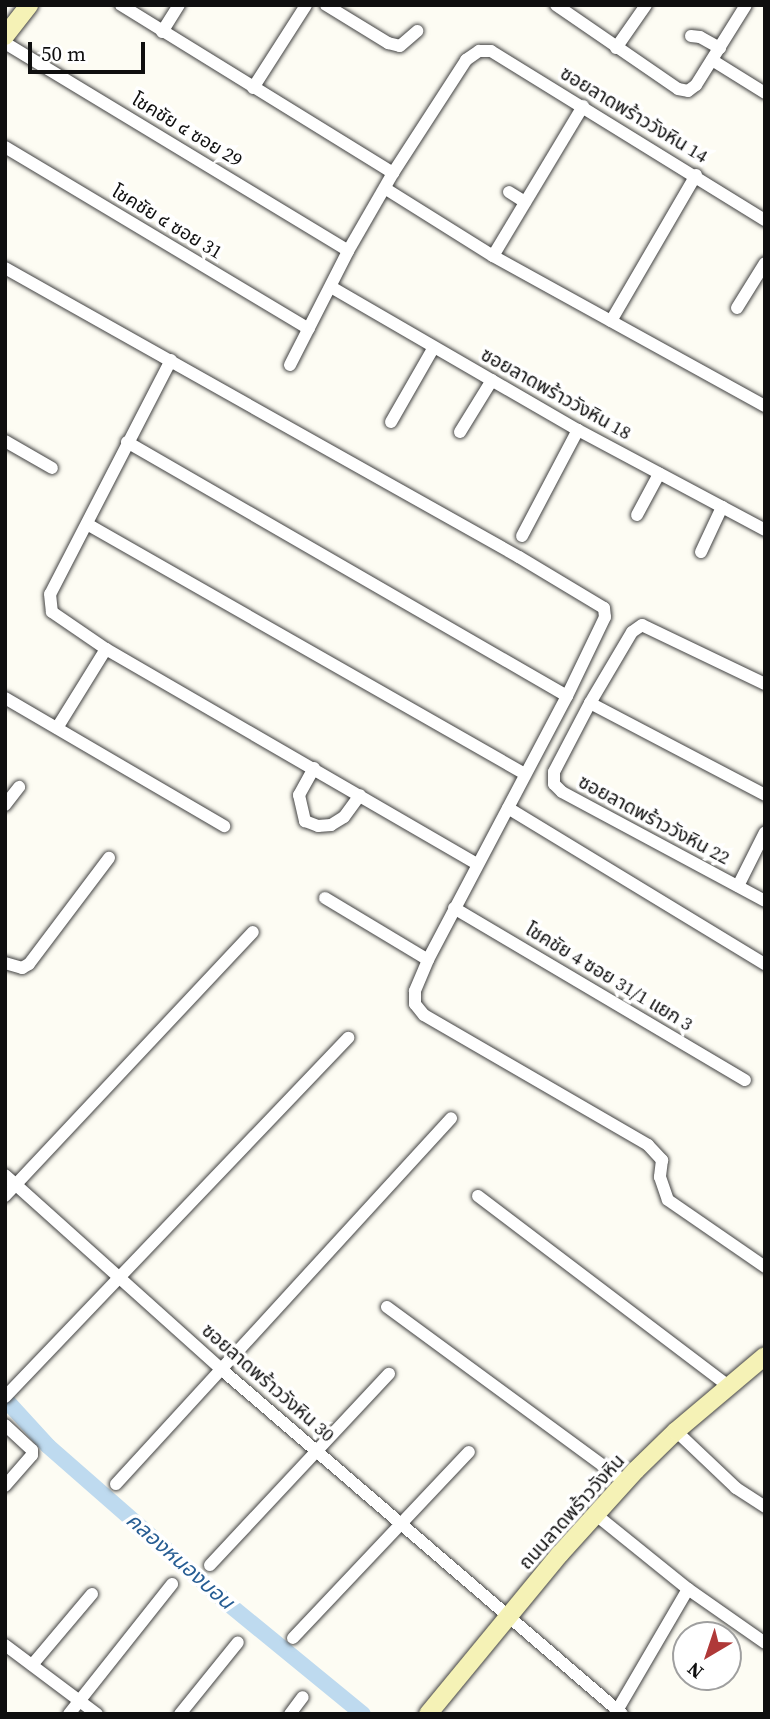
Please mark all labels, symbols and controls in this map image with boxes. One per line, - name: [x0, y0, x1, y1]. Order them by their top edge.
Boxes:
- scale bar: [32, 28, 149, 72]
- text: 50 m: [41, 39, 86, 68]
- street label: ซอยลาดพร้าววังหิน 14: [556, 62, 712, 168]
- street label: โชคชัย ๔ ซอย 29: [128, 88, 246, 172]
- street label: โชคชัย ๔ ซอย 31: [108, 180, 226, 264]
- street label: ซอยลาดพร้าววังหิน 18: [477, 343, 635, 445]
- street label: ซอยลาดพร้าววังหิน 22: [574, 770, 734, 870]
- street label: โชคชัย 4 ซอย 31/1 แยก 3: [521, 918, 697, 1036]
- street label: ซอยลาดพร้าววังหิน 30: [197, 1319, 339, 1447]
- street label: ถนนลาดพร้าววังหิน: [514, 1450, 630, 1574]
- water label: คลองหนองบอน: [121, 1507, 239, 1615]
- north arrow: [672, 1621, 742, 1691]
- text: N: [681, 1656, 709, 1685]

